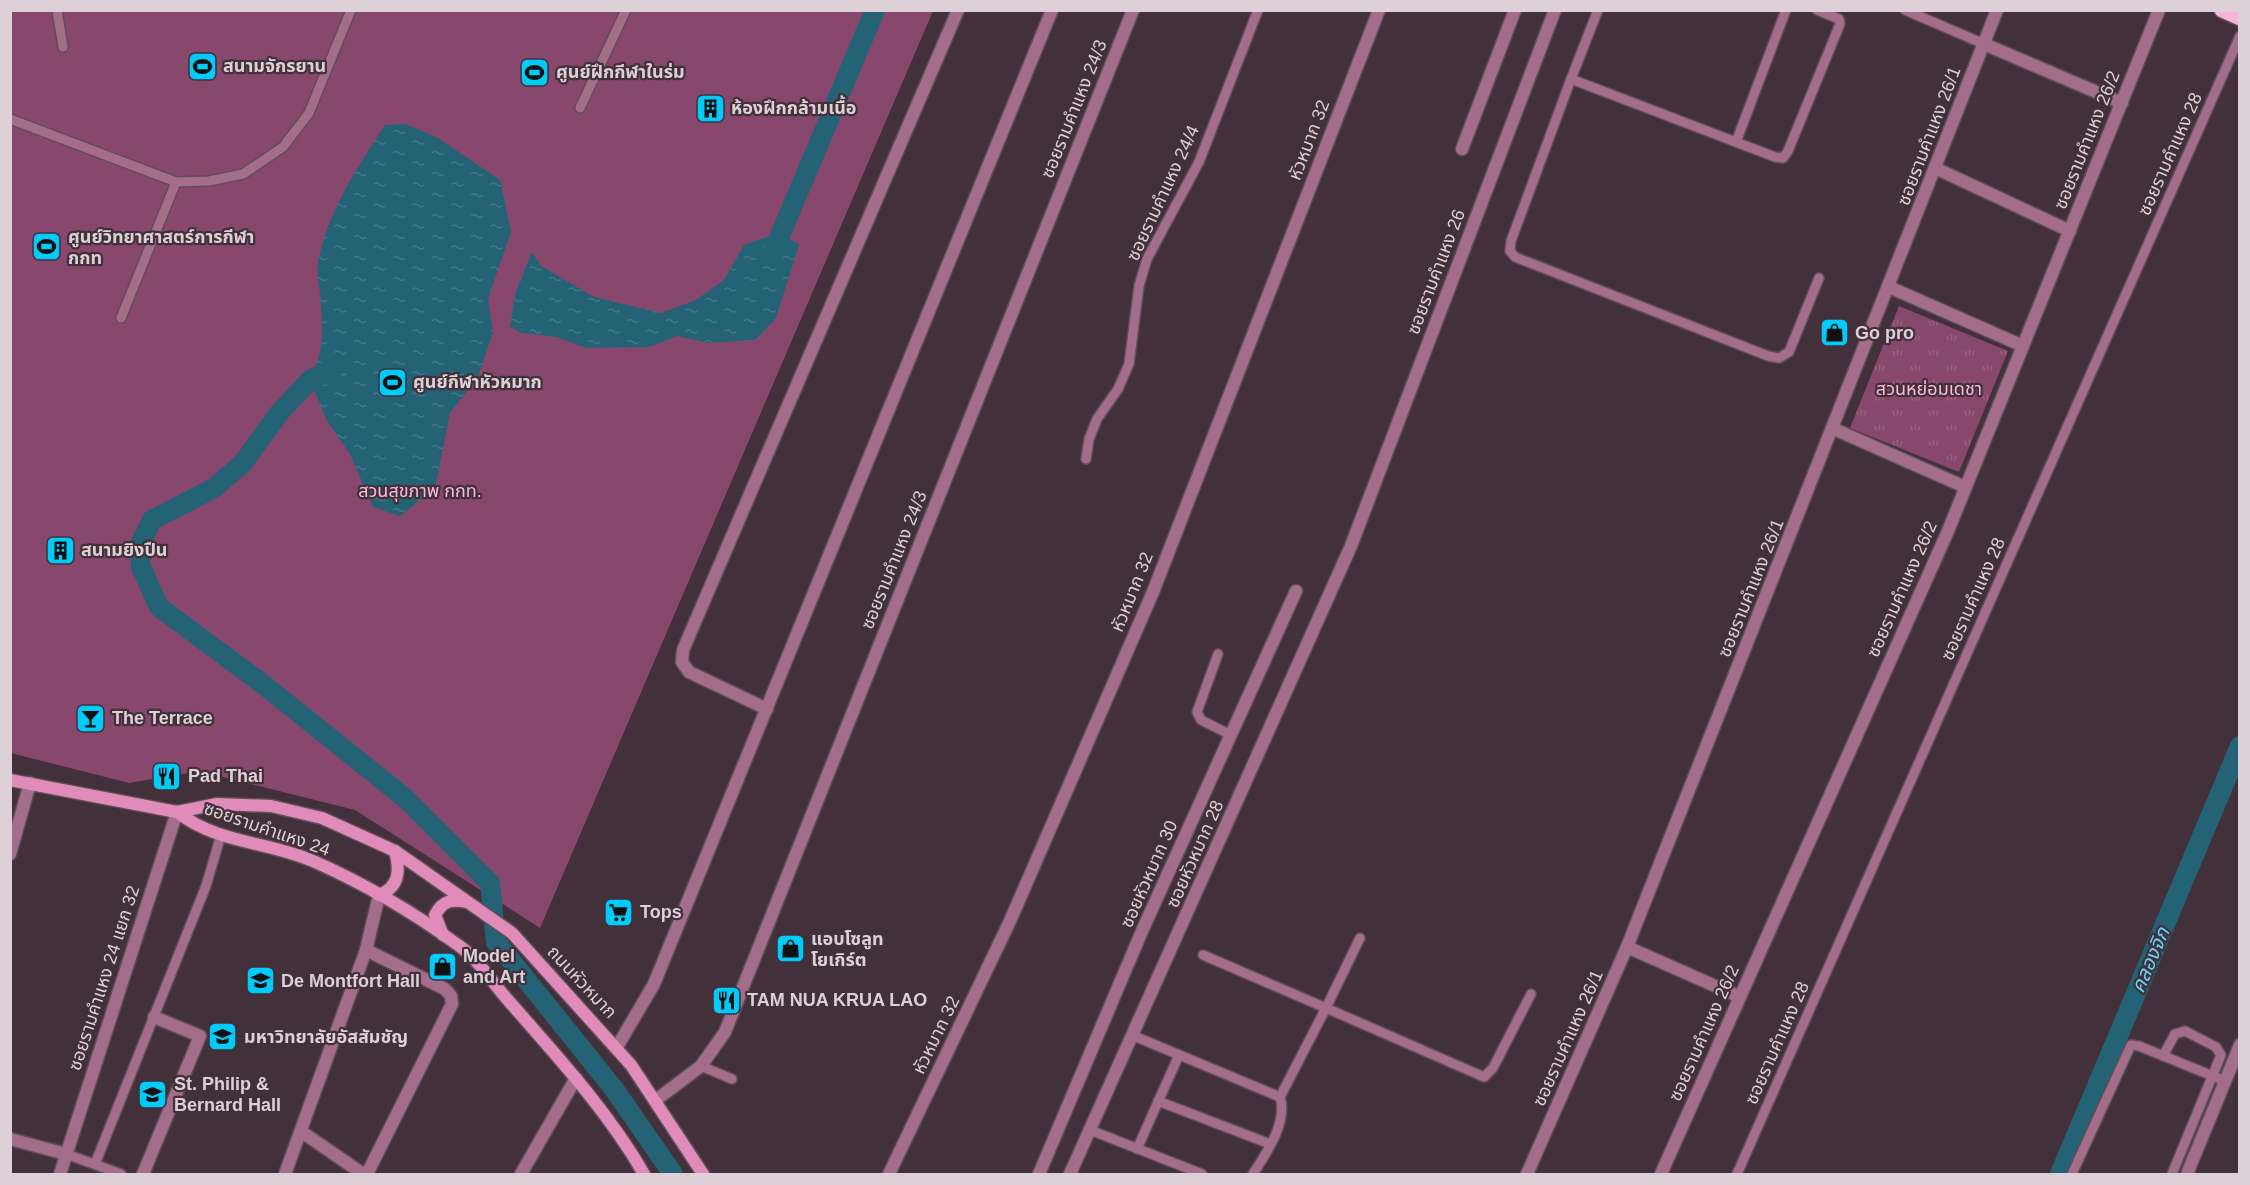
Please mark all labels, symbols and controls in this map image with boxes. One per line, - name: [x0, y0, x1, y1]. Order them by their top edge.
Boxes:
- street label: ซอยรามคำแหง 24/3: [1037, 37, 1111, 181]
- sports icon: สนามจักรยาน: [186, 50, 218, 82]
- place label: สนามจักรยาน: [223, 56, 326, 76]
- sports icon: ศูนย์ฝึกกีฬาในร่ม: [519, 56, 551, 88]
- place label: ศูนย์ฝึกกีฬาในร่ม: [556, 62, 685, 83]
- street label: ซอยรามคำแหง 26/1: [1893, 64, 1965, 208]
- street label: ซอยรามคำแหง 26/2: [2050, 68, 2124, 212]
- street label: ซอยรามคำแหง 28: [2134, 90, 2206, 218]
- building icon: ห้องฝึกกล้ามเนื้อ: [694, 92, 726, 124]
- place label: ห้องฝึกกล้ามเนื้อ: [731, 95, 856, 118]
- street label: หัวหมาก 32: [1285, 97, 1333, 183]
- street label: ซอยรามคำแหง 24/4: [1123, 122, 1203, 264]
- street label: ซอยรามคำแหง 26: [1403, 207, 1469, 337]
- place label: ศูนย์วิทยาศาสตร์การกีฬา กกท: [68, 227, 254, 268]
- sports icon: ศูนย์วิทยาศาสตร์การกีฬา กกท: [31, 231, 63, 263]
- shop icon: Go pro: [1818, 317, 1850, 349]
- place label: Go pro: [1855, 323, 1914, 343]
- sports icon: ศูนย์กีฬาหัวหมาก: [376, 366, 408, 398]
- place label: ศูนย์กีฬาหัวหมาก: [413, 372, 542, 393]
- park label: สวนหย่อมเดชา: [1876, 379, 1982, 399]
- park label: สวนสุขภาพ กกท.: [358, 481, 482, 502]
- street label: ซอยรามคำแหง 24/3: [857, 488, 931, 632]
- street label: ซอยรามคำแหง 26/1: [1714, 516, 1788, 660]
- street label: ซอยรามคำแหง 26/2: [1863, 518, 1941, 660]
- building icon: สนามยิงปืน: [44, 534, 76, 566]
- street label: ซอยรามคำแหง 28: [1937, 535, 2009, 663]
- place label: สนามยิงปืน: [81, 540, 167, 560]
- street label: หัวหมาก 32: [1107, 549, 1157, 635]
- bar icon: The Terrace: [75, 702, 107, 734]
- place label: The Terrace: [112, 708, 213, 728]
- restaurant icon: Pad Thai: [151, 760, 183, 792]
- place label: Pad Thai: [188, 766, 263, 786]
- street label: ซอยหัวหมาก 28: [1162, 797, 1228, 911]
- street label: ซอยรามคำแหง 24: [201, 798, 333, 860]
- street label: ซอยหัวหมาก 30: [1116, 817, 1182, 931]
- street label: ซอยรามคำแหง 24 แยก 32: [65, 883, 143, 1073]
- supermarket icon: Tops: [603, 896, 635, 928]
- place label: Tops: [640, 902, 682, 922]
- water label: คลองจิก: [2126, 923, 2174, 996]
- place label: แอบโซลูท โยเกิร์ต: [811, 929, 884, 970]
- shop icon: แอบโซลูท โยเกิร์ต: [774, 933, 806, 965]
- street label: ถนนหัวหมาก: [543, 942, 621, 1022]
- place label: Model and Art: [463, 946, 525, 987]
- shop icon: Model and Art: [426, 950, 458, 982]
- street label: ซอยรามคำแหง 26/2: [1665, 962, 1743, 1104]
- school or university icon: De Montfort Hall: [244, 965, 276, 997]
- street label: ซอยรามคำแหง 26/1: [1529, 967, 1607, 1109]
- place label: De Montfort Hall: [281, 971, 420, 991]
- street label: ซอยรามคำแหง 28: [1741, 979, 1813, 1107]
- restaurant icon: TAM NUA KRUA LAO: [710, 984, 742, 1016]
- place label: TAM NUA KRUA LAO: [747, 990, 927, 1010]
- street label: หัวหมาก 32: [909, 993, 963, 1077]
- school or university icon: มหาวิทยาลัยอัสสัมชัญ: [207, 1021, 239, 1053]
- place label: มหาวิทยาลัยอัสสัมชัญ: [244, 1027, 408, 1047]
- place label: St. Philip & Bernard Hall: [174, 1074, 281, 1115]
- school or university icon: St. Philip & Bernard Hall: [137, 1078, 169, 1110]

